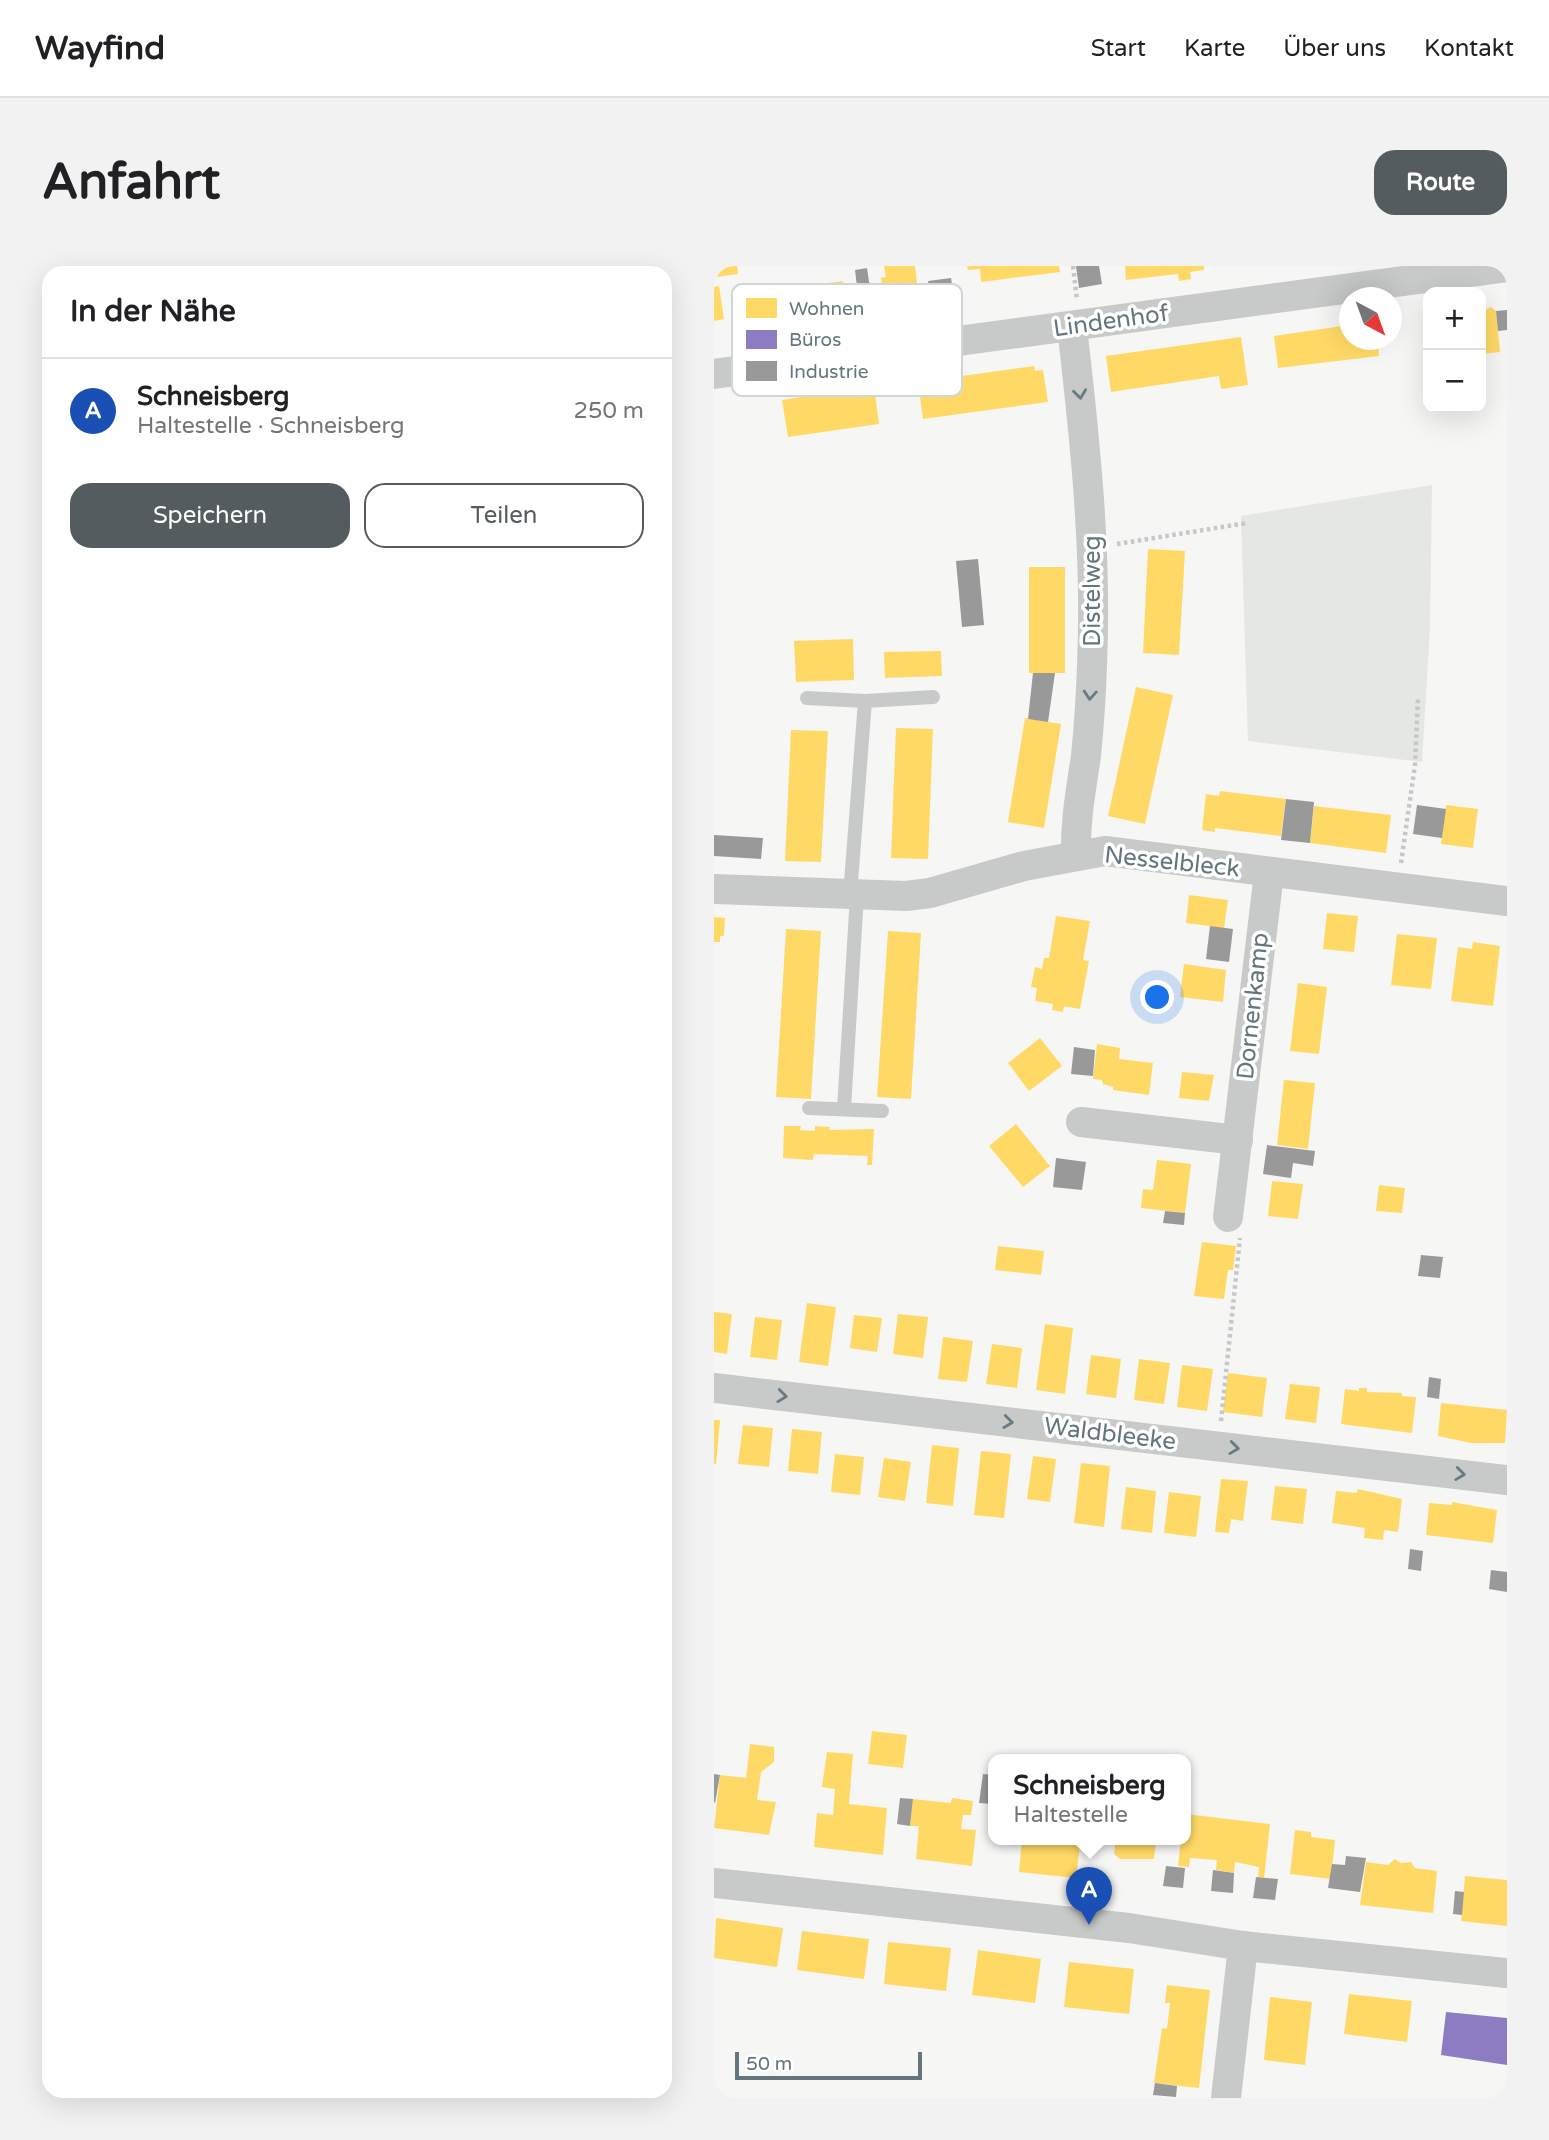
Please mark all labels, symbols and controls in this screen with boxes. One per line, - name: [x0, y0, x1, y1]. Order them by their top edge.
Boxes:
- text: Wayfind: [35, 29, 165, 68]
- text: Start: [1091, 34, 1146, 63]
- text: Karte: [1184, 34, 1245, 63]
- text: Über uns: [1283, 34, 1386, 63]
- text: Kontakt: [1424, 34, 1514, 63]
- button: Route: [1374, 150, 1507, 215]
- text: Anfahrt: [42, 153, 220, 212]
- legend: [732, 284, 962, 396]
- north arrow: [1339, 287, 1402, 350]
- map controls: [1423, 287, 1486, 413]
- button: +: [1423, 287, 1486, 350]
- text: In der Nähe: [70, 293, 236, 330]
- text: Wohnen: [789, 298, 864, 320]
- street label: Lindenhof: [1052, 298, 1171, 343]
- text: Büros: [789, 329, 841, 351]
- button: −: [1423, 350, 1486, 413]
- text: Industrie: [789, 361, 868, 383]
- text: Schneisberg: [137, 381, 289, 412]
- one-way arrow: [1072, 389, 1087, 400]
- text: A: [84, 397, 102, 425]
- text: 250 m: [574, 397, 644, 425]
- text: Haltestelle · Schneisberg: [137, 412, 404, 440]
- button: Speichern: [70, 483, 350, 548]
- button: Teilen: [364, 483, 644, 548]
- street label: Distelweg: [1078, 535, 1107, 647]
- one-way arrow: [1083, 689, 1098, 700]
- street label: Nesselbleck: [1103, 840, 1241, 884]
- street label: Dornenkamp: [1231, 931, 1275, 1081]
- your location: [1140, 980, 1174, 1014]
- one-way arrow: [777, 1388, 788, 1403]
- street label: Waldbleeke: [1042, 1412, 1178, 1456]
- one-way arrow: [1002, 1415, 1014, 1430]
- one-way arrow: [1228, 1441, 1240, 1456]
- one-way arrow: [1454, 1467, 1466, 1482]
- popup: [988, 1754, 1191, 1845]
- text: Schneisberg: [1013, 1770, 1166, 1801]
- text: Haltestelle: [1013, 1801, 1128, 1829]
- pin: A: [1066, 1867, 1112, 1925]
- scale bar: [735, 2049, 922, 2081]
- text: 50 m: [746, 2053, 792, 2075]

